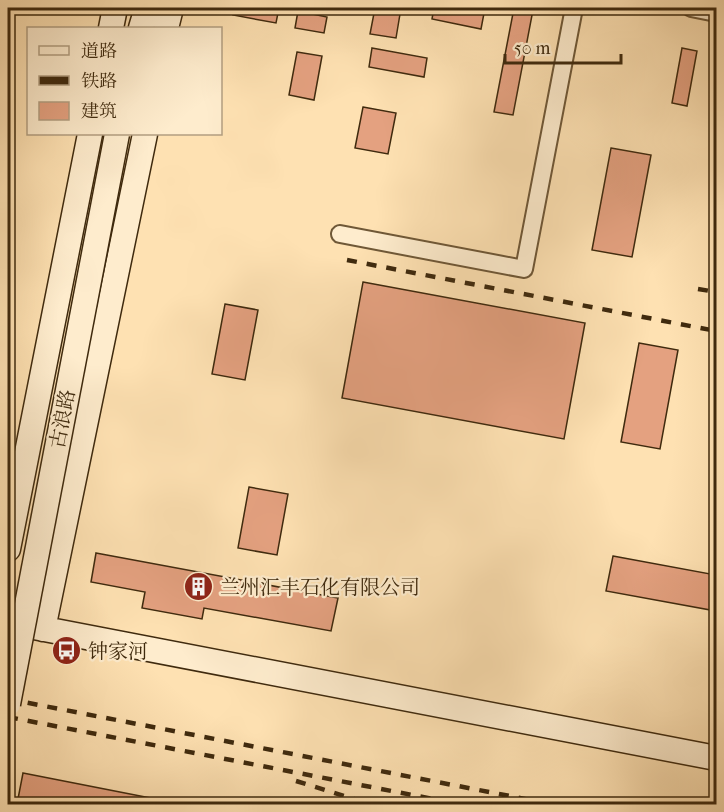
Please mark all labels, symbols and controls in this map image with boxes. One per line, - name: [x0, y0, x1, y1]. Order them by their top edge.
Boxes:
- legend: [27, 27, 222, 135]
- scale bar: [505, 27, 620, 65]
- text: 50 m: [514, 38, 551, 59]
- text: 道路: [81, 41, 117, 62]
- text: 铁路: [81, 71, 117, 92]
- text: 建筑: [81, 101, 117, 122]
- street label: 古浪路: [45, 387, 80, 451]
- building icon: 兰州汇丰石化有限公司: [183, 571, 215, 603]
- place label: 兰州汇丰石化有限公司: [220, 576, 420, 599]
- bus stop icon: 钟家河: [51, 635, 83, 667]
- place label: 钟家河: [88, 640, 148, 663]

